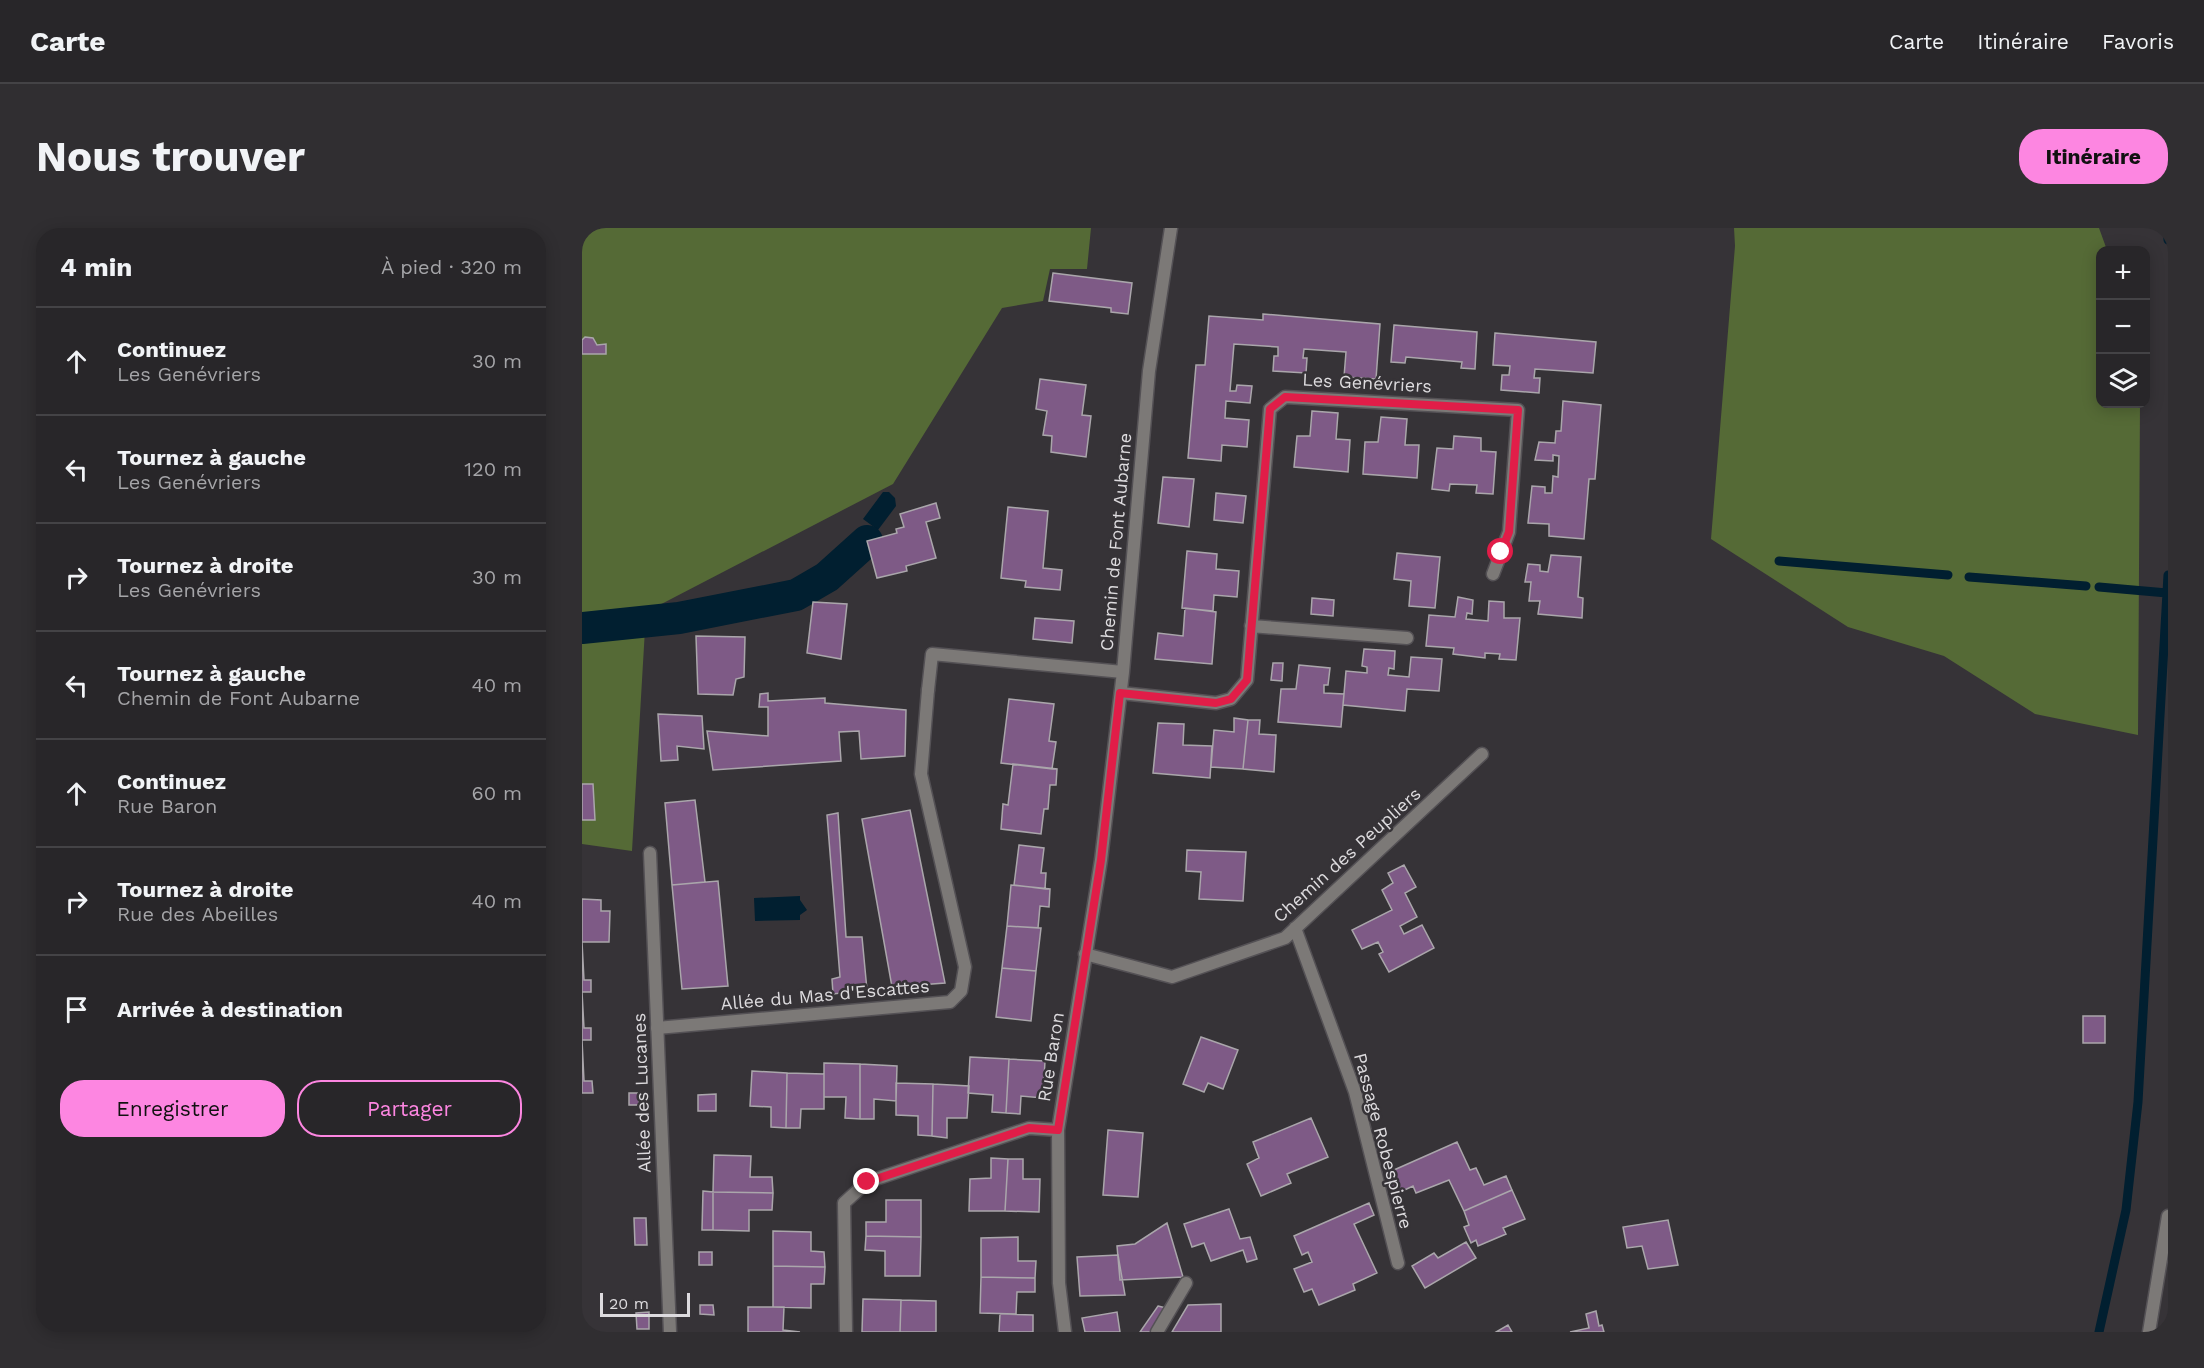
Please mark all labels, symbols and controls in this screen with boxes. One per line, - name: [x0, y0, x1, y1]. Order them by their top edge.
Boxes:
- text: Carte: [30, 25, 105, 58]
- text: Carte: [1889, 29, 1944, 54]
- text: Itinéraire: [1977, 29, 2069, 54]
- text: Favoris: [2102, 29, 2174, 54]
- button: Itinéraire: [2019, 129, 2168, 184]
- text: Nous trouver: [36, 132, 305, 181]
- map controls: [2096, 246, 2150, 408]
- button: +: [2096, 246, 2150, 300]
- text: 4 min: [60, 252, 132, 282]
- text: À pied · 320 m: [381, 255, 522, 279]
- button: −: [2096, 300, 2150, 354]
- text: Continuez: [117, 337, 226, 362]
- icon: ahead: [60, 345, 93, 378]
- text: 30 m: [472, 349, 522, 373]
- button: layers: [2096, 354, 2150, 408]
- text: Les Genévriers: [117, 362, 261, 386]
- street label: Les Genévriers: [1302, 369, 1432, 396]
- street label: Chemin de Font Aubarne: [1096, 432, 1135, 652]
- text: Tournez à gauche: [117, 445, 306, 470]
- icon: left: [60, 453, 93, 486]
- text: 120 m: [464, 457, 522, 481]
- text: Les Genévriers: [117, 470, 261, 494]
- route start: [1487, 538, 1513, 564]
- text: Tournez à droite: [117, 553, 294, 578]
- icon: right: [60, 561, 93, 594]
- text: 30 m: [472, 565, 522, 589]
- text: Les Genévriers: [117, 578, 261, 602]
- text: Tournez à gauche: [117, 661, 306, 686]
- icon: left: [60, 669, 93, 702]
- text: 40 m: [471, 673, 522, 697]
- text: Chemin de Font Aubarne: [117, 686, 360, 710]
- text: Continuez: [117, 769, 226, 794]
- icon: ahead: [60, 777, 93, 810]
- text: 60 m: [472, 781, 522, 805]
- street label: Chemin des Peupliers: [1269, 783, 1425, 926]
- text: Rue Baron: [117, 794, 217, 818]
- text: Tournez à droite: [117, 877, 294, 902]
- icon: right: [60, 885, 93, 918]
- text: 40 m: [471, 889, 522, 913]
- text: Rue des Abeilles: [117, 902, 278, 926]
- street label: Allée du Mas d'Escattes: [720, 975, 930, 1014]
- icon: arrive: [60, 993, 93, 1026]
- text: Arrivée à destination: [117, 997, 343, 1022]
- street label: Rue Baron: [1033, 1011, 1068, 1103]
- street label: Allée des Lucanes: [628, 1013, 655, 1173]
- street label: Passage Robespierre: [1350, 1051, 1417, 1231]
- button: Enregistrer: [60, 1080, 285, 1137]
- button: Partager: [297, 1080, 522, 1137]
- route end: [853, 1168, 879, 1194]
- scale bar: [600, 1290, 690, 1318]
- text: 20 m: [609, 1294, 649, 1313]

